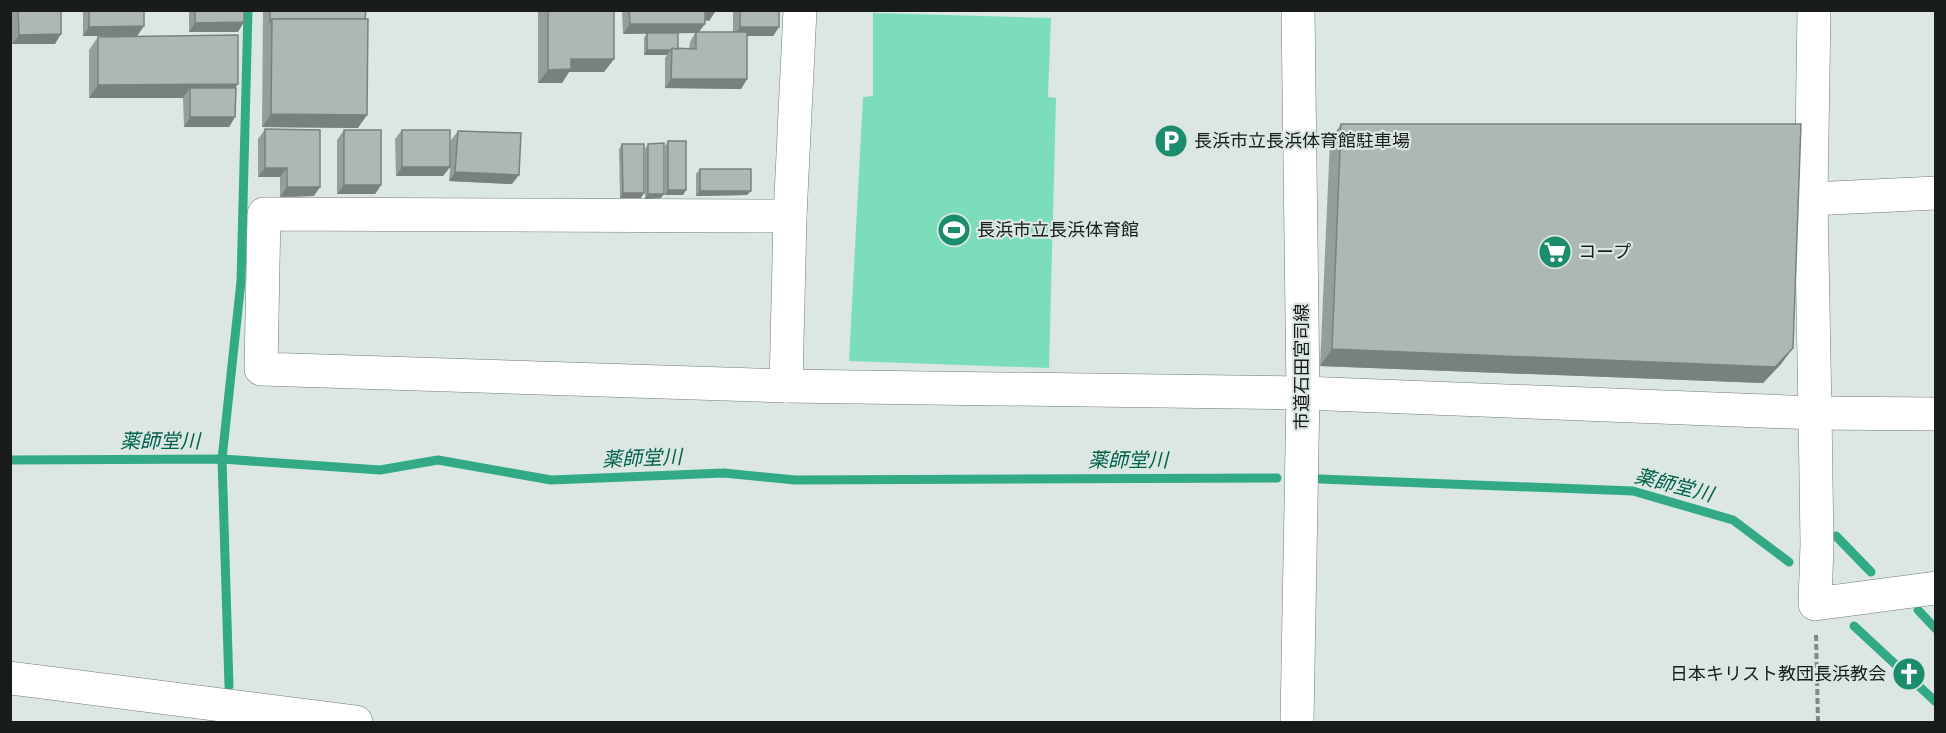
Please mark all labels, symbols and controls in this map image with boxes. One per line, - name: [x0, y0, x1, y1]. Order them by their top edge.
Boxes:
- parking icon: 長浜市立長浜体育館駐車場: [1153, 123, 1189, 159]
- place label: 長浜市立長浜体育館駐車場: [1194, 130, 1410, 151]
- sports icon: 長浜市立長浜体育館: [936, 212, 972, 248]
- place label: 長浜市立長浜体育館: [977, 219, 1139, 240]
- supermarket icon: コープ: [1537, 234, 1573, 270]
- place label: コープ: [1578, 241, 1631, 262]
- street label: 市道石田宮司線: [1291, 304, 1312, 430]
- water label: 薬師堂川: [120, 429, 202, 453]
- water label: 薬師堂川: [602, 445, 684, 471]
- water label: 薬師堂川: [1088, 448, 1170, 472]
- water label: 薬師堂川: [1632, 464, 1718, 507]
- church icon: 日本キリスト教団長浜教会: [1891, 656, 1927, 692]
- place label: 日本キリスト教団長浜教会: [1670, 663, 1886, 684]

